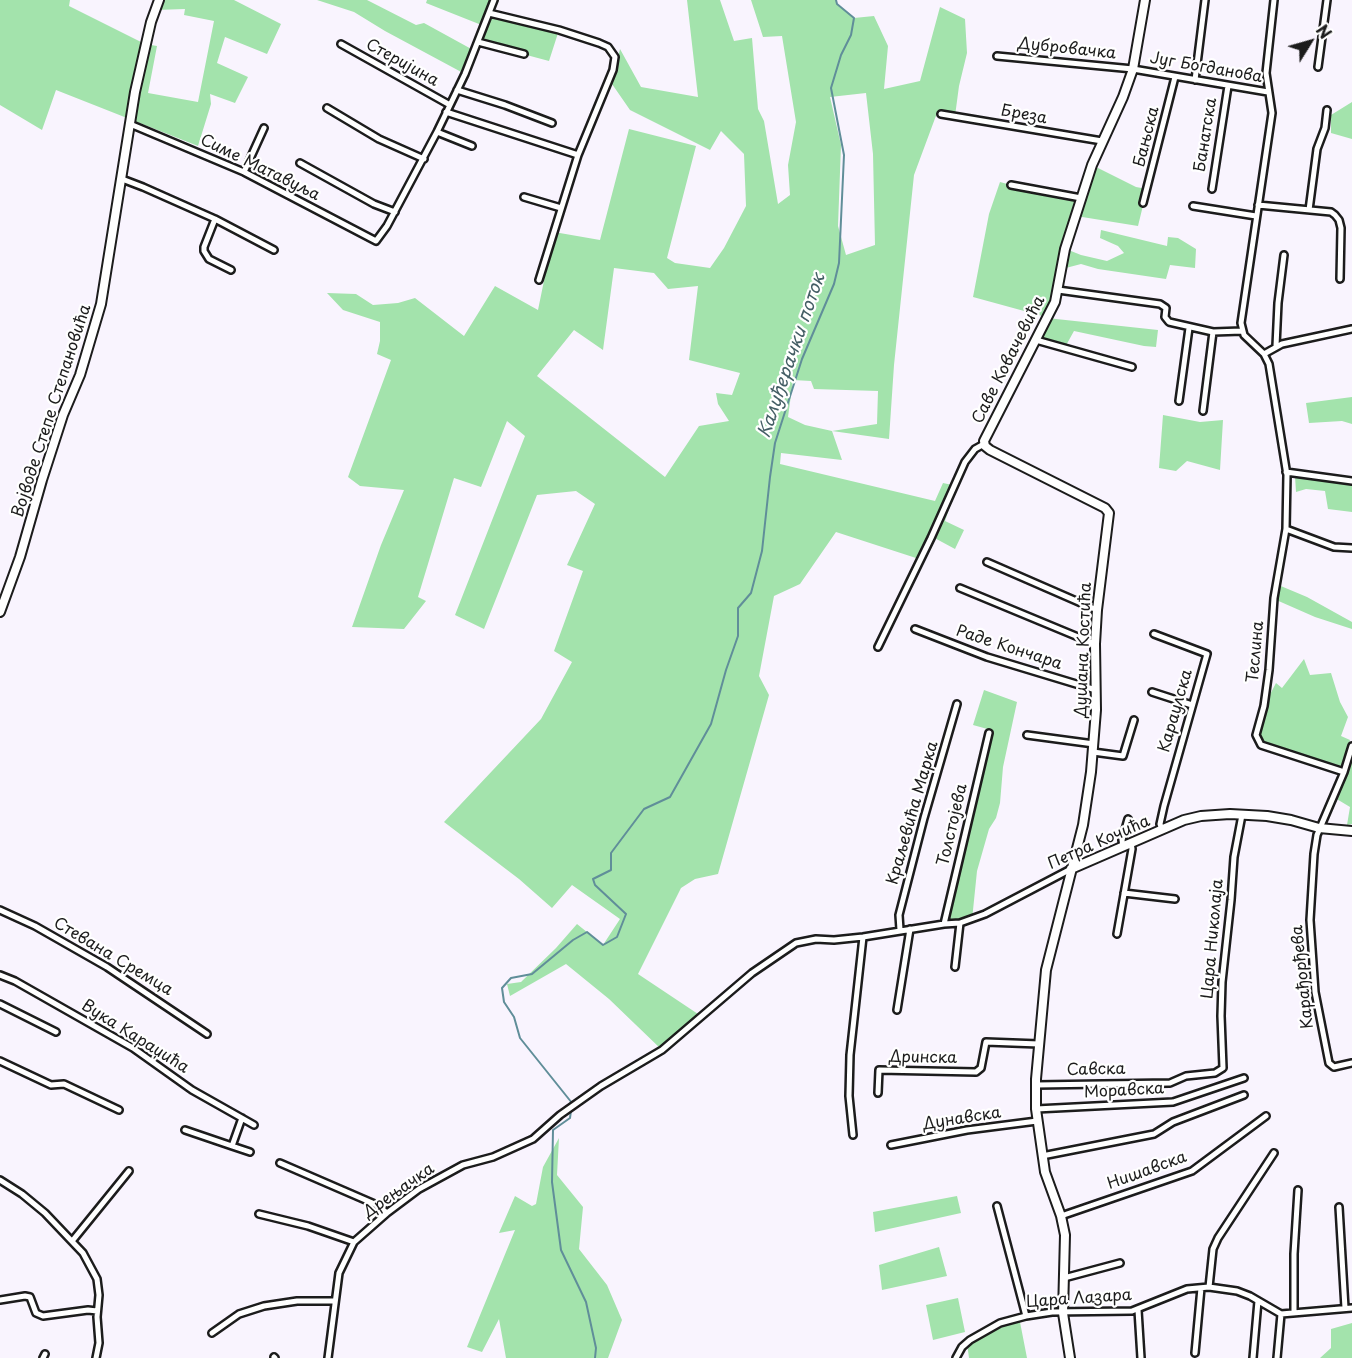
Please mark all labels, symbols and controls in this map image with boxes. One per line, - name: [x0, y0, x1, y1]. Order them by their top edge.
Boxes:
- north arrow: [1280, 12, 1340, 72]
- text: N: [1311, 19, 1338, 43]
- street label: Дубровачка: [1017, 34, 1117, 64]
- street label: Стеријина: [362, 35, 442, 91]
- street label: Југ Богданова: [1148, 49, 1264, 87]
- street label: Банатска: [1191, 97, 1221, 173]
- street label: Бреза: [999, 102, 1049, 128]
- street label: Бањска: [1130, 105, 1164, 169]
- street label: Симе Матавуља: [197, 131, 323, 205]
- water label: Калуђерачки поток: [754, 271, 830, 441]
- street label: Саве Ковачевића: [968, 293, 1050, 427]
- street label: Војводе Степе Степановића: [8, 302, 96, 520]
- street label: Душана Костића: [1072, 582, 1096, 718]
- street label: Теслина: [1244, 620, 1268, 684]
- street label: Раде Кончара: [953, 622, 1065, 674]
- street label: Караулска: [1155, 667, 1197, 755]
- street label: Краљевића Марка: [883, 739, 943, 887]
- street label: Толстојева: [934, 782, 972, 868]
- street label: Петра Кочића: [1045, 812, 1153, 874]
- street label: Цара Николаја: [1198, 878, 1228, 1000]
- street label: Стевана Сремца: [50, 914, 176, 1000]
- street label: Карађорђева: [1288, 924, 1318, 1030]
- street label: Вука Караџића: [78, 996, 192, 1078]
- street label: Дринска: [889, 1048, 957, 1068]
- street label: Савска: [1067, 1060, 1125, 1080]
- street label: Моравска: [1083, 1079, 1165, 1103]
- street label: Дунавска: [922, 1103, 1002, 1135]
- street label: Нишавска: [1105, 1148, 1189, 1194]
- street label: Дрењачка: [360, 1160, 438, 1222]
- street label: Цара Лазара: [1026, 1286, 1132, 1312]

